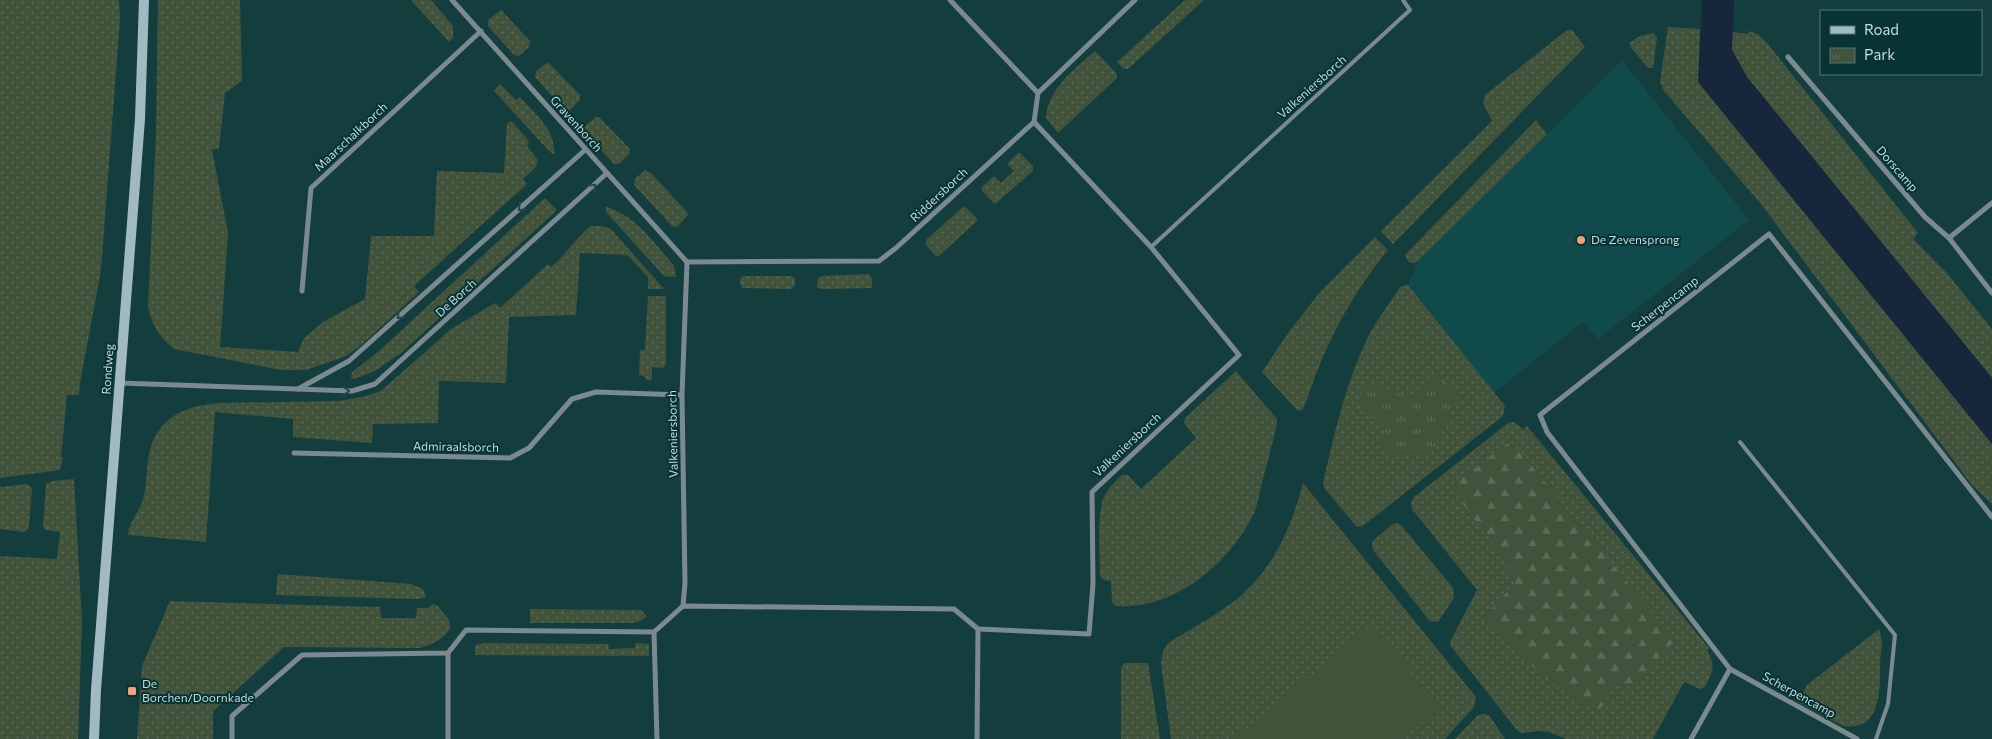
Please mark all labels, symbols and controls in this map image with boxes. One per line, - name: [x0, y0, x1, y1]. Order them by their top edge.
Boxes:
- legend: [1820, 10, 1982, 75]
- text: Road: [1864, 20, 1899, 38]
- text: Park: [1864, 45, 1895, 63]
- street label: Valkeniersborch: [1274, 52, 1349, 121]
- street label: Gravenborch: [548, 92, 606, 154]
- street label: Maarschalkborch: [311, 99, 390, 174]
- street label: Dorscamp: [1874, 143, 1921, 194]
- street label: Riddersborch: [907, 164, 970, 224]
- one-way arrow: [587, 184, 596, 193]
- one-way arrow: [517, 202, 526, 211]
- place label: De Zevensprong: [1591, 232, 1680, 246]
- marker: De Zevensprong: [1575, 234, 1587, 246]
- street label: Scherpencamp: [1628, 273, 1701, 334]
- street label: De Borch: [432, 275, 479, 319]
- one-way arrow: [396, 310, 405, 319]
- street label: Rondweg: [98, 343, 116, 395]
- one-way arrow: [343, 385, 351, 396]
- street label: Valkeniersborch: [664, 390, 680, 478]
- street label: Valkeniersborch: [1090, 409, 1163, 479]
- street label: Admiraalsborch: [413, 438, 499, 454]
- street label: Scherpencamp: [1761, 668, 1838, 720]
- place label: De Borchen/Doornkade: [142, 676, 254, 704]
- marker: De Borchen/Doornkade: [126, 685, 138, 697]

